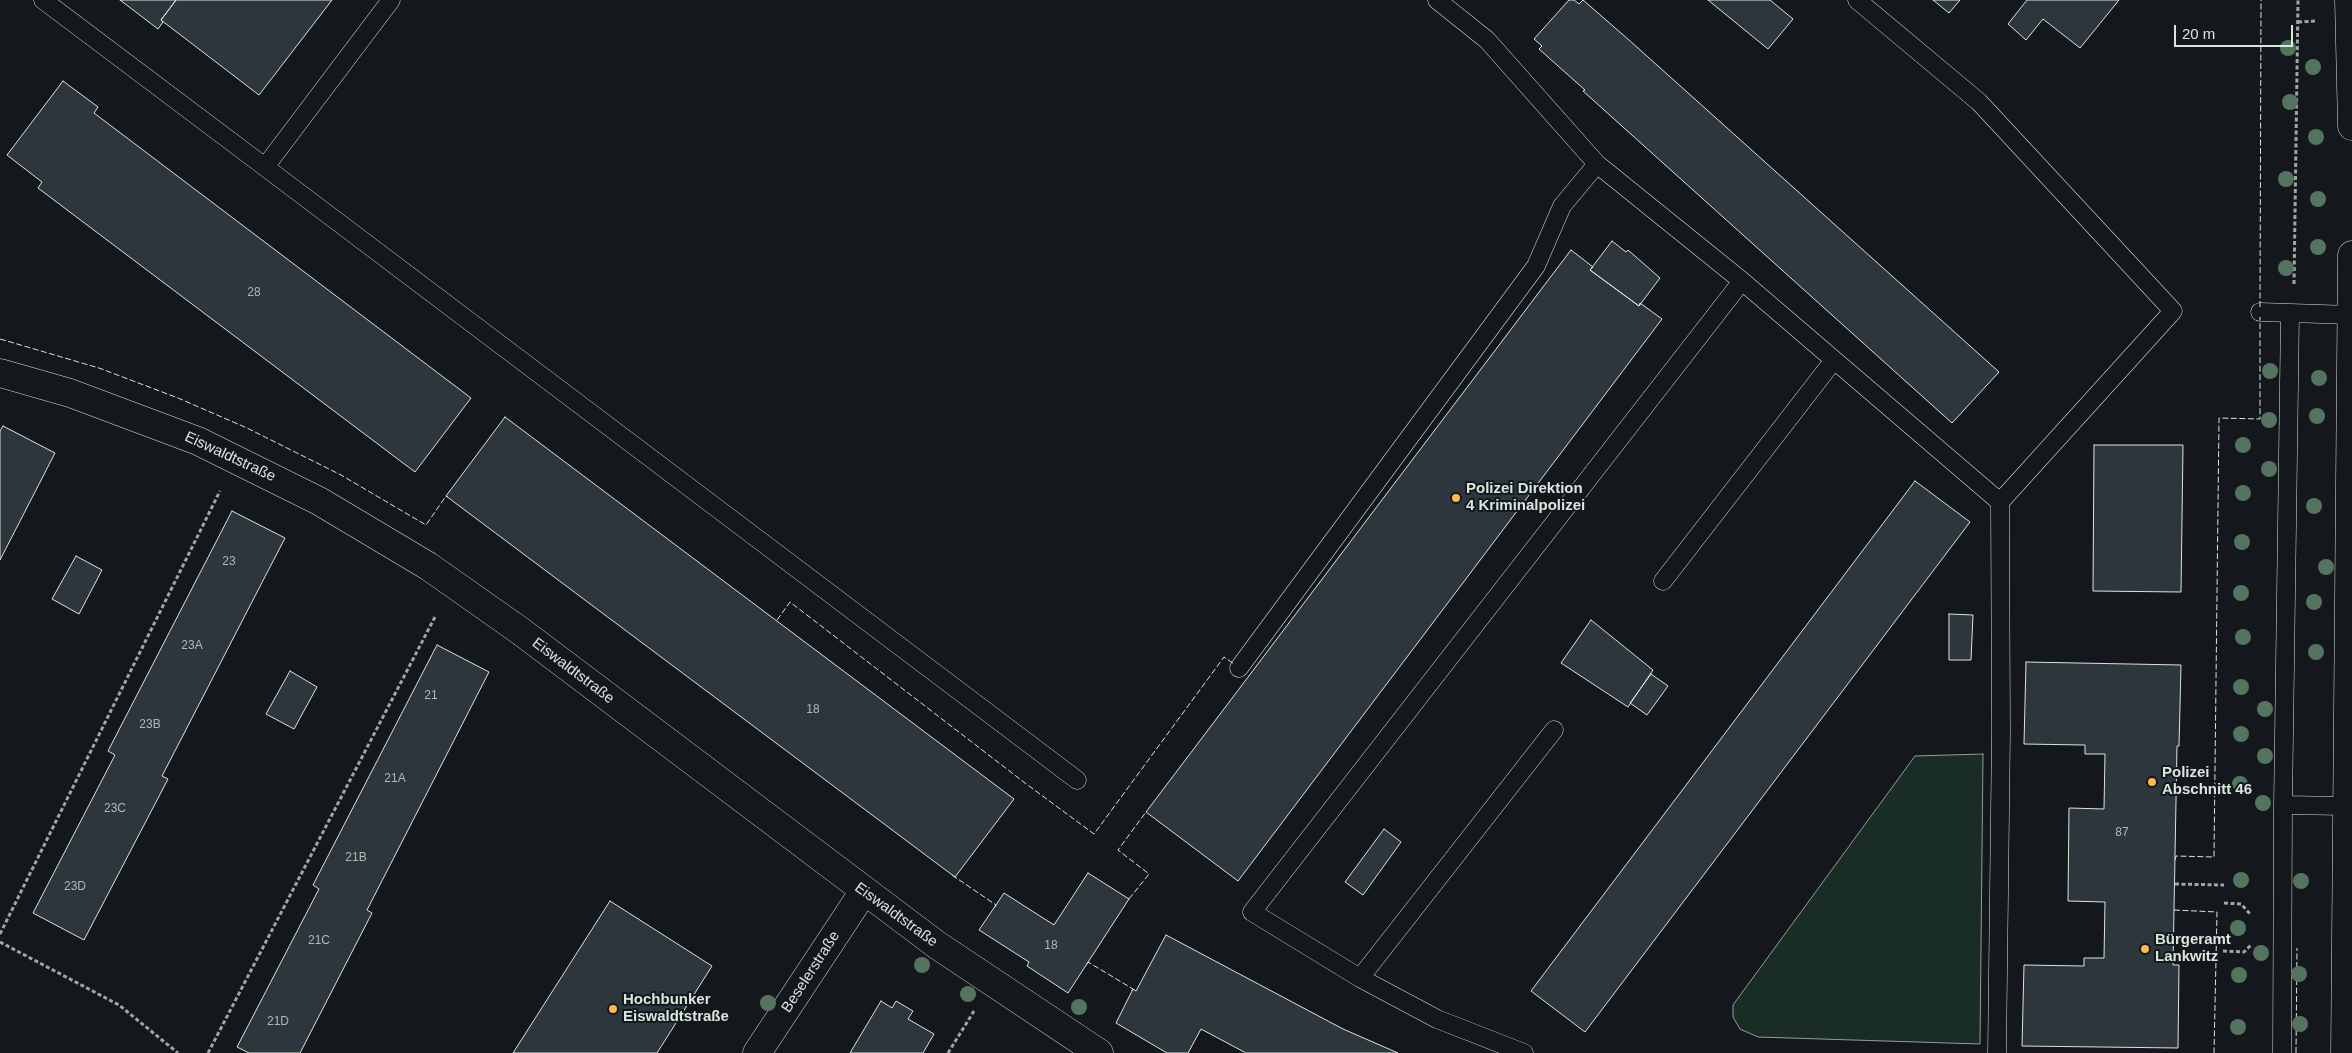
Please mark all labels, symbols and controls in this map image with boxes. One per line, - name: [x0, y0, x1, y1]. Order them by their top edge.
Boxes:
- scale bar: [2177, 15, 2296, 47]
- text: 20 m: [2182, 25, 2215, 42]
- house number: 28: [247, 286, 261, 300]
- street label: Eiswaldtstraße: [182, 428, 278, 486]
- place label: Polizei Direktion 4 Kriminalpolizei: [1466, 480, 1585, 515]
- marker: Polizei Direktion 4 Kriminalpolizei: [1450, 492, 1462, 504]
- house number: 23: [222, 555, 236, 569]
- street label: Eiswaldtstraße: [528, 634, 618, 708]
- house number: 23A: [181, 639, 203, 653]
- house number: 21: [424, 689, 438, 703]
- house number: 18: [806, 703, 820, 717]
- house number: 23B: [139, 718, 161, 732]
- place label: Polizei Abschnitt 46: [2162, 764, 2252, 799]
- house number: 21A: [384, 772, 406, 786]
- marker: Polizei Abschnitt 46: [2146, 776, 2158, 788]
- house number: 23C: [104, 802, 126, 816]
- house number: 87: [2115, 826, 2129, 840]
- house number: 21B: [345, 851, 367, 865]
- street label: Eiswaldtstraße: [851, 879, 941, 951]
- house number: 23D: [64, 880, 86, 894]
- street label: Beselerstraße: [778, 928, 844, 1016]
- place label: Bürgeramt Lankwitz: [2155, 931, 2231, 966]
- house number: 21C: [308, 934, 330, 948]
- house number: 18: [1044, 939, 1058, 953]
- marker: Bürgeramt Lankwitz: [2139, 943, 2151, 955]
- place label: Hochbunker Eiswaldtstraße: [623, 991, 729, 1026]
- marker: Hochbunker Eiswaldtstraße: [607, 1003, 619, 1015]
- house number: 21D: [267, 1015, 289, 1029]

